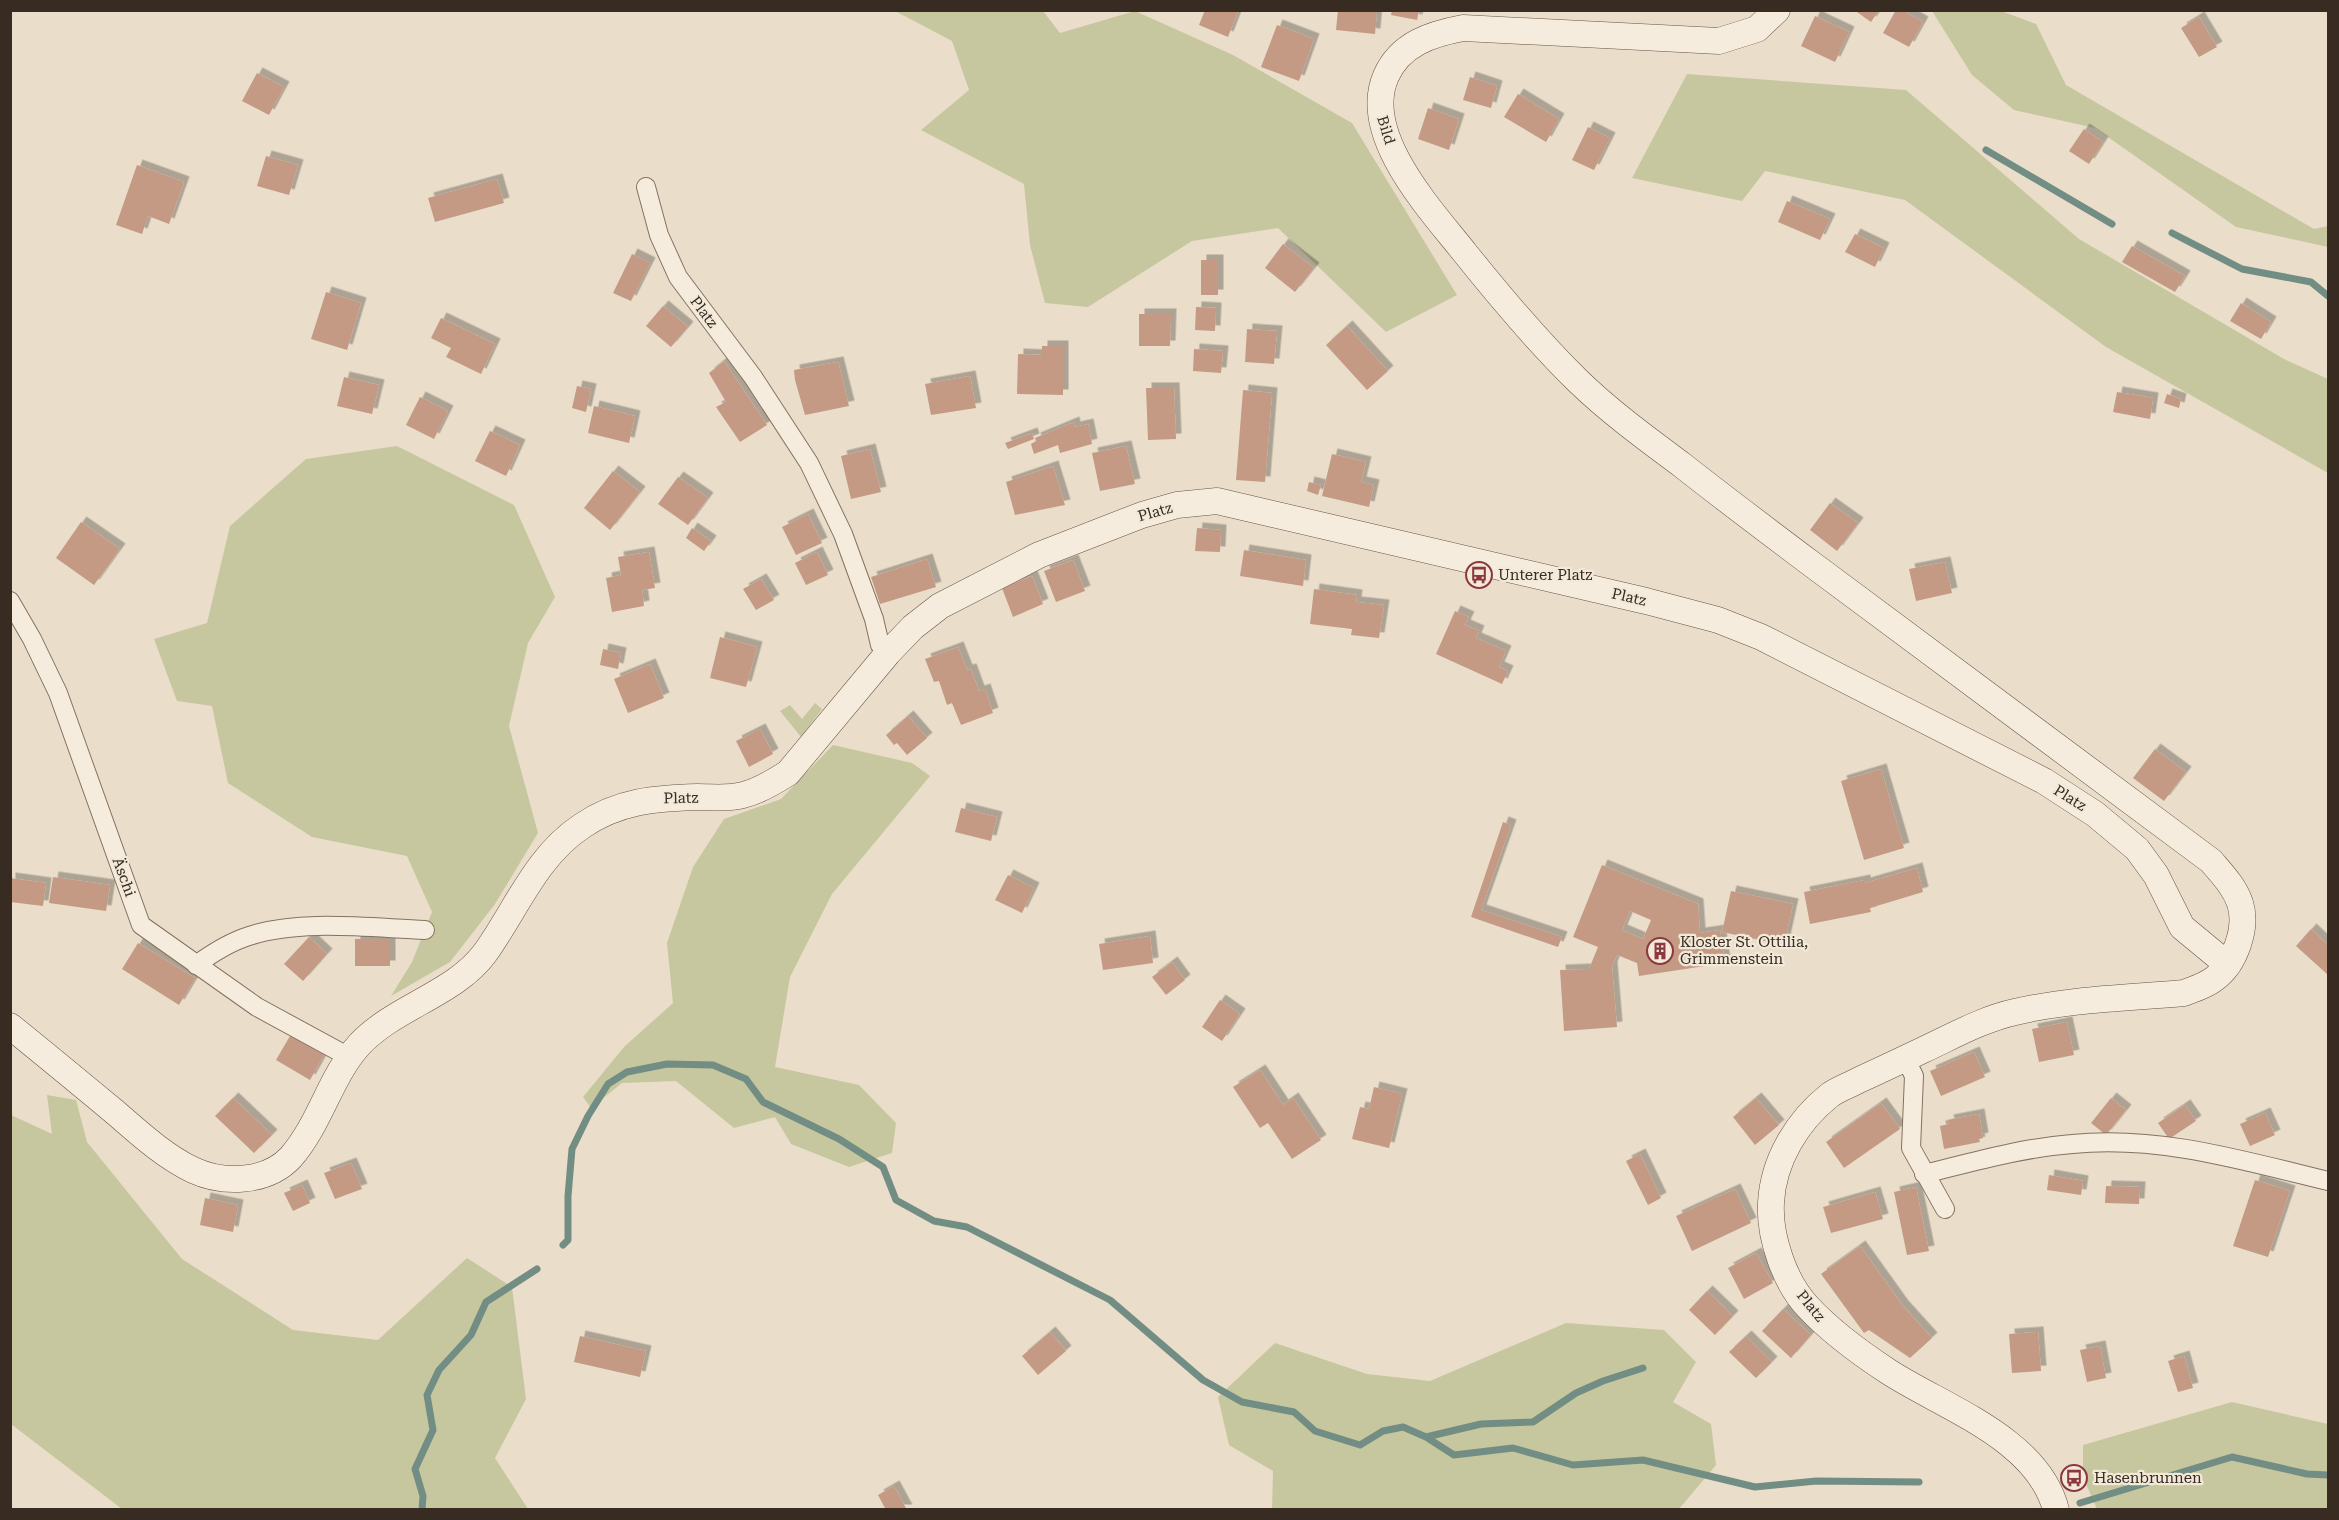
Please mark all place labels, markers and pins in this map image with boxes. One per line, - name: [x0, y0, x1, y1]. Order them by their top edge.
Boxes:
- bus stop icon: Unterer Platz: [1464, 560, 1494, 590]
- place label: Unterer Platz: [1498, 566, 1592, 584]
- place label: Kloster St. Ottilia, Grimmenstein: [1680, 933, 1808, 968]
- building icon: Kloster St. Ottilia, Grimmenstein: [1645, 936, 1675, 966]
- bus stop icon: Hasenbrunnen: [2059, 1463, 2089, 1493]
- place label: Hasenbrunnen: [2094, 1469, 2202, 1487]

